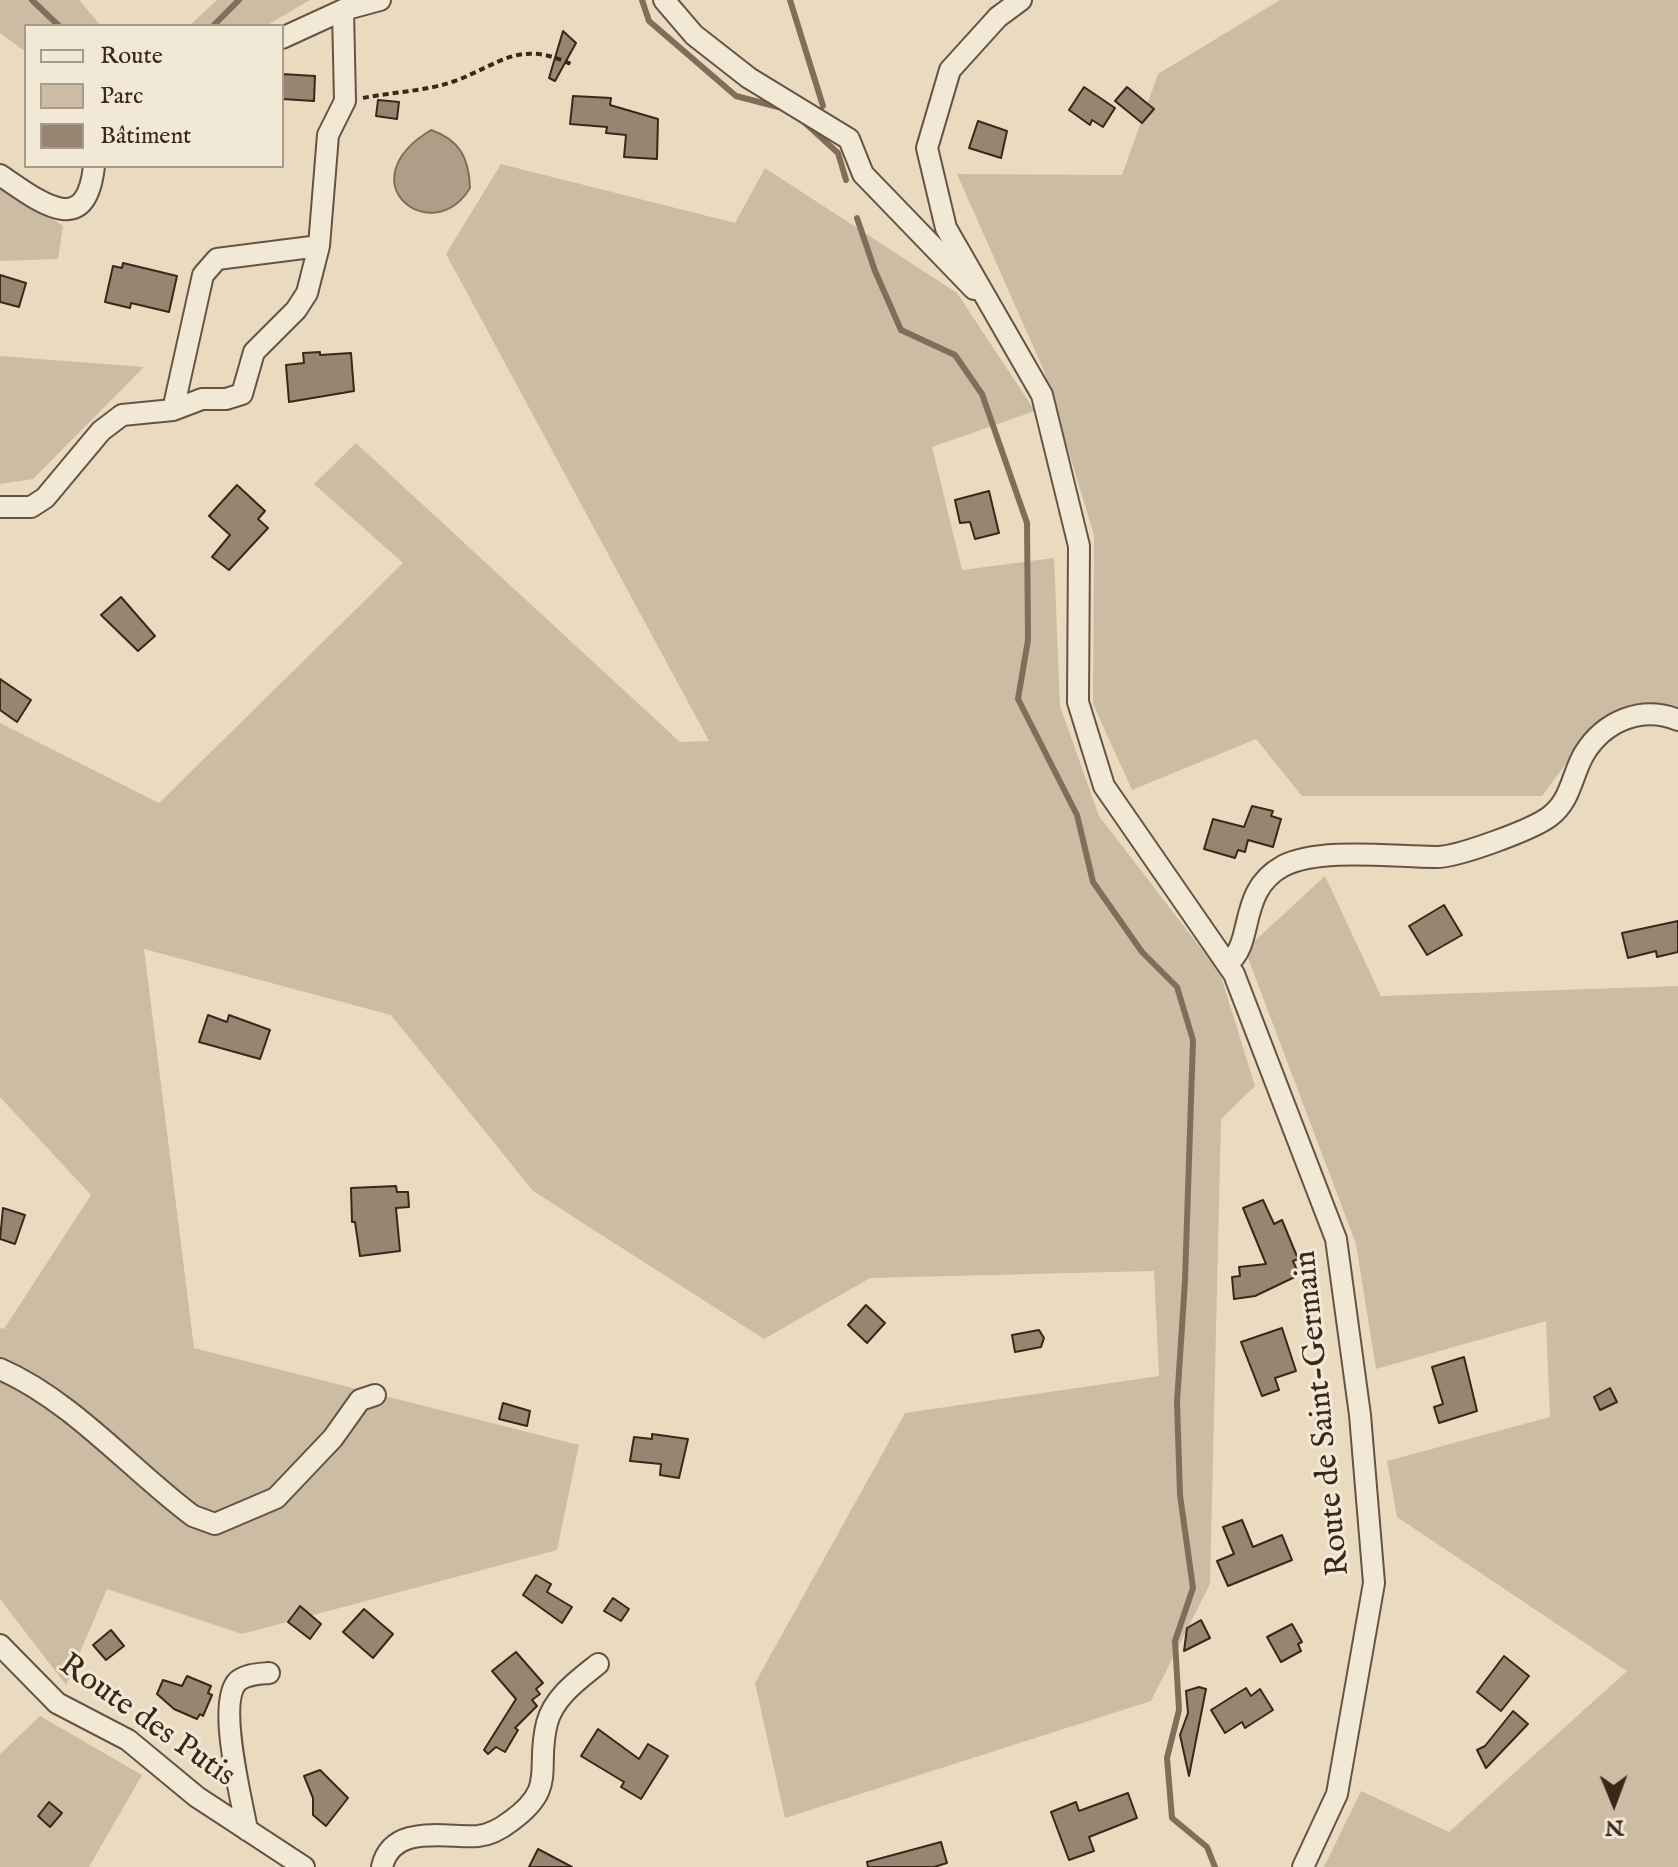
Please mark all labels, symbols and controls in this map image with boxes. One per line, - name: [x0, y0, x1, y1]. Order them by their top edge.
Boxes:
- legend: [24, 24, 284, 168]
- text: Route: [100, 41, 163, 72]
- text: Parc: [100, 81, 143, 112]
- text: Bâtiment: [100, 121, 191, 152]
- street label: Route de Saint-Germain: [1288, 1248, 1360, 1578]
- street label: Route des Putis: [50, 1647, 242, 1797]
- north arrow: [1574, 1763, 1654, 1843]
- text: N: [1605, 1813, 1624, 1841]

